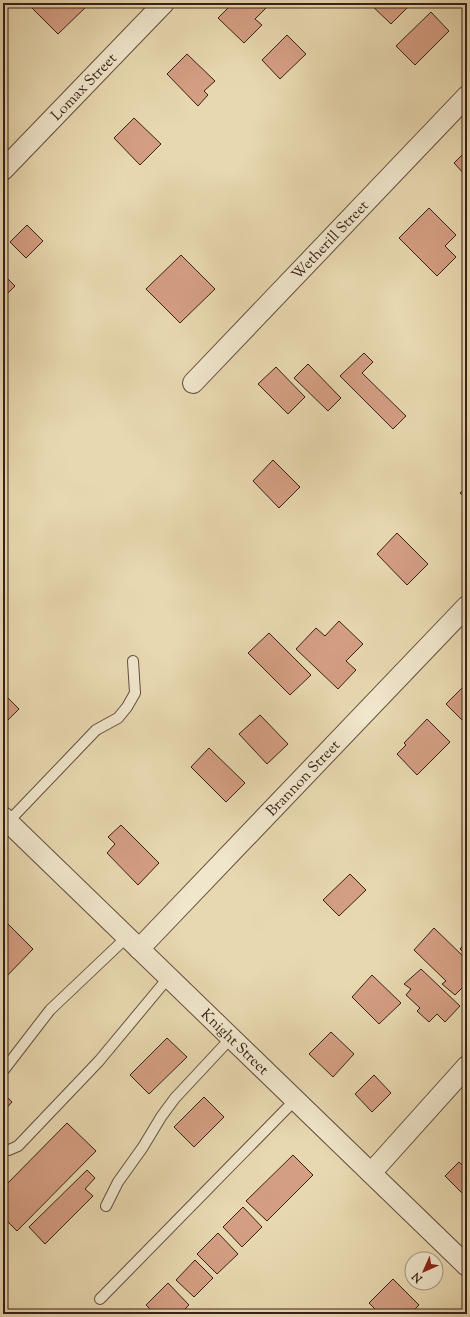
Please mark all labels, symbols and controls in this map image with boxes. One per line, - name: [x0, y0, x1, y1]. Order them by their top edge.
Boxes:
- street label: Lomax Street: [47, 49, 122, 126]
- street label: Wetherill Street: [288, 196, 374, 285]
- street label: Brannon Street: [262, 736, 346, 822]
- street label: Knight Street: [195, 1005, 273, 1081]
- north arrow: [404, 1251, 444, 1291]
- text: N: [409, 1268, 427, 1287]

